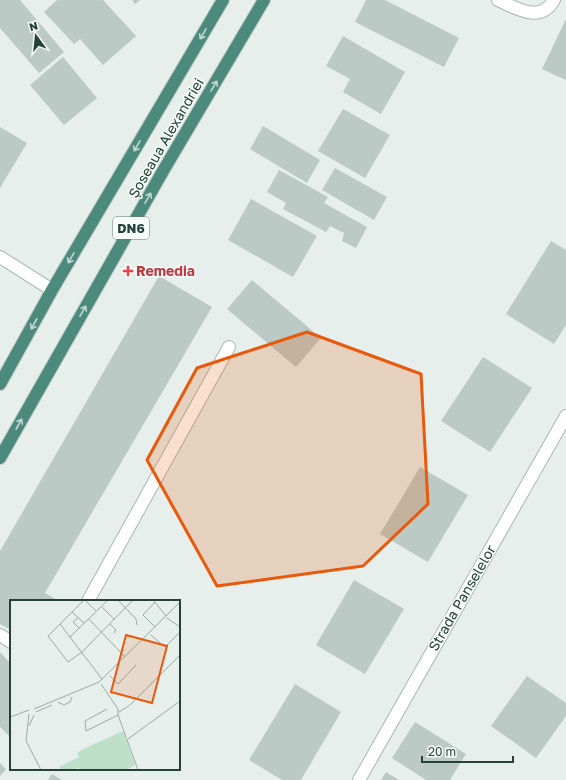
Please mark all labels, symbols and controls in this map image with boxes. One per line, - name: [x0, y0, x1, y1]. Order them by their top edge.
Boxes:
- north arrow: [16, 16, 56, 56]
- text: N: [28, 18, 39, 33]
- one-way arrow: [199, 28, 207, 40]
- street label: Șoseaua Alexandriei: [124, 75, 207, 201]
- one-way arrow: [210, 80, 218, 92]
- one-way arrow: [133, 140, 141, 152]
- one-way arrow: [144, 192, 152, 204]
- road number: DN6: [113, 217, 149, 239]
- one-way arrow: [67, 252, 75, 264]
- place label: Remedia: [136, 262, 195, 279]
- marker: Remedia: [123, 266, 133, 276]
- one-way arrow: [80, 305, 88, 317]
- one-way arrow: [29, 318, 37, 330]
- one-way arrow: [15, 418, 23, 430]
- street label: Strada Panselelor: [424, 541, 499, 654]
- inset map: [10, 600, 180, 770]
- scale bar: [422, 738, 513, 764]
- text: 20 m: [428, 744, 456, 759]

